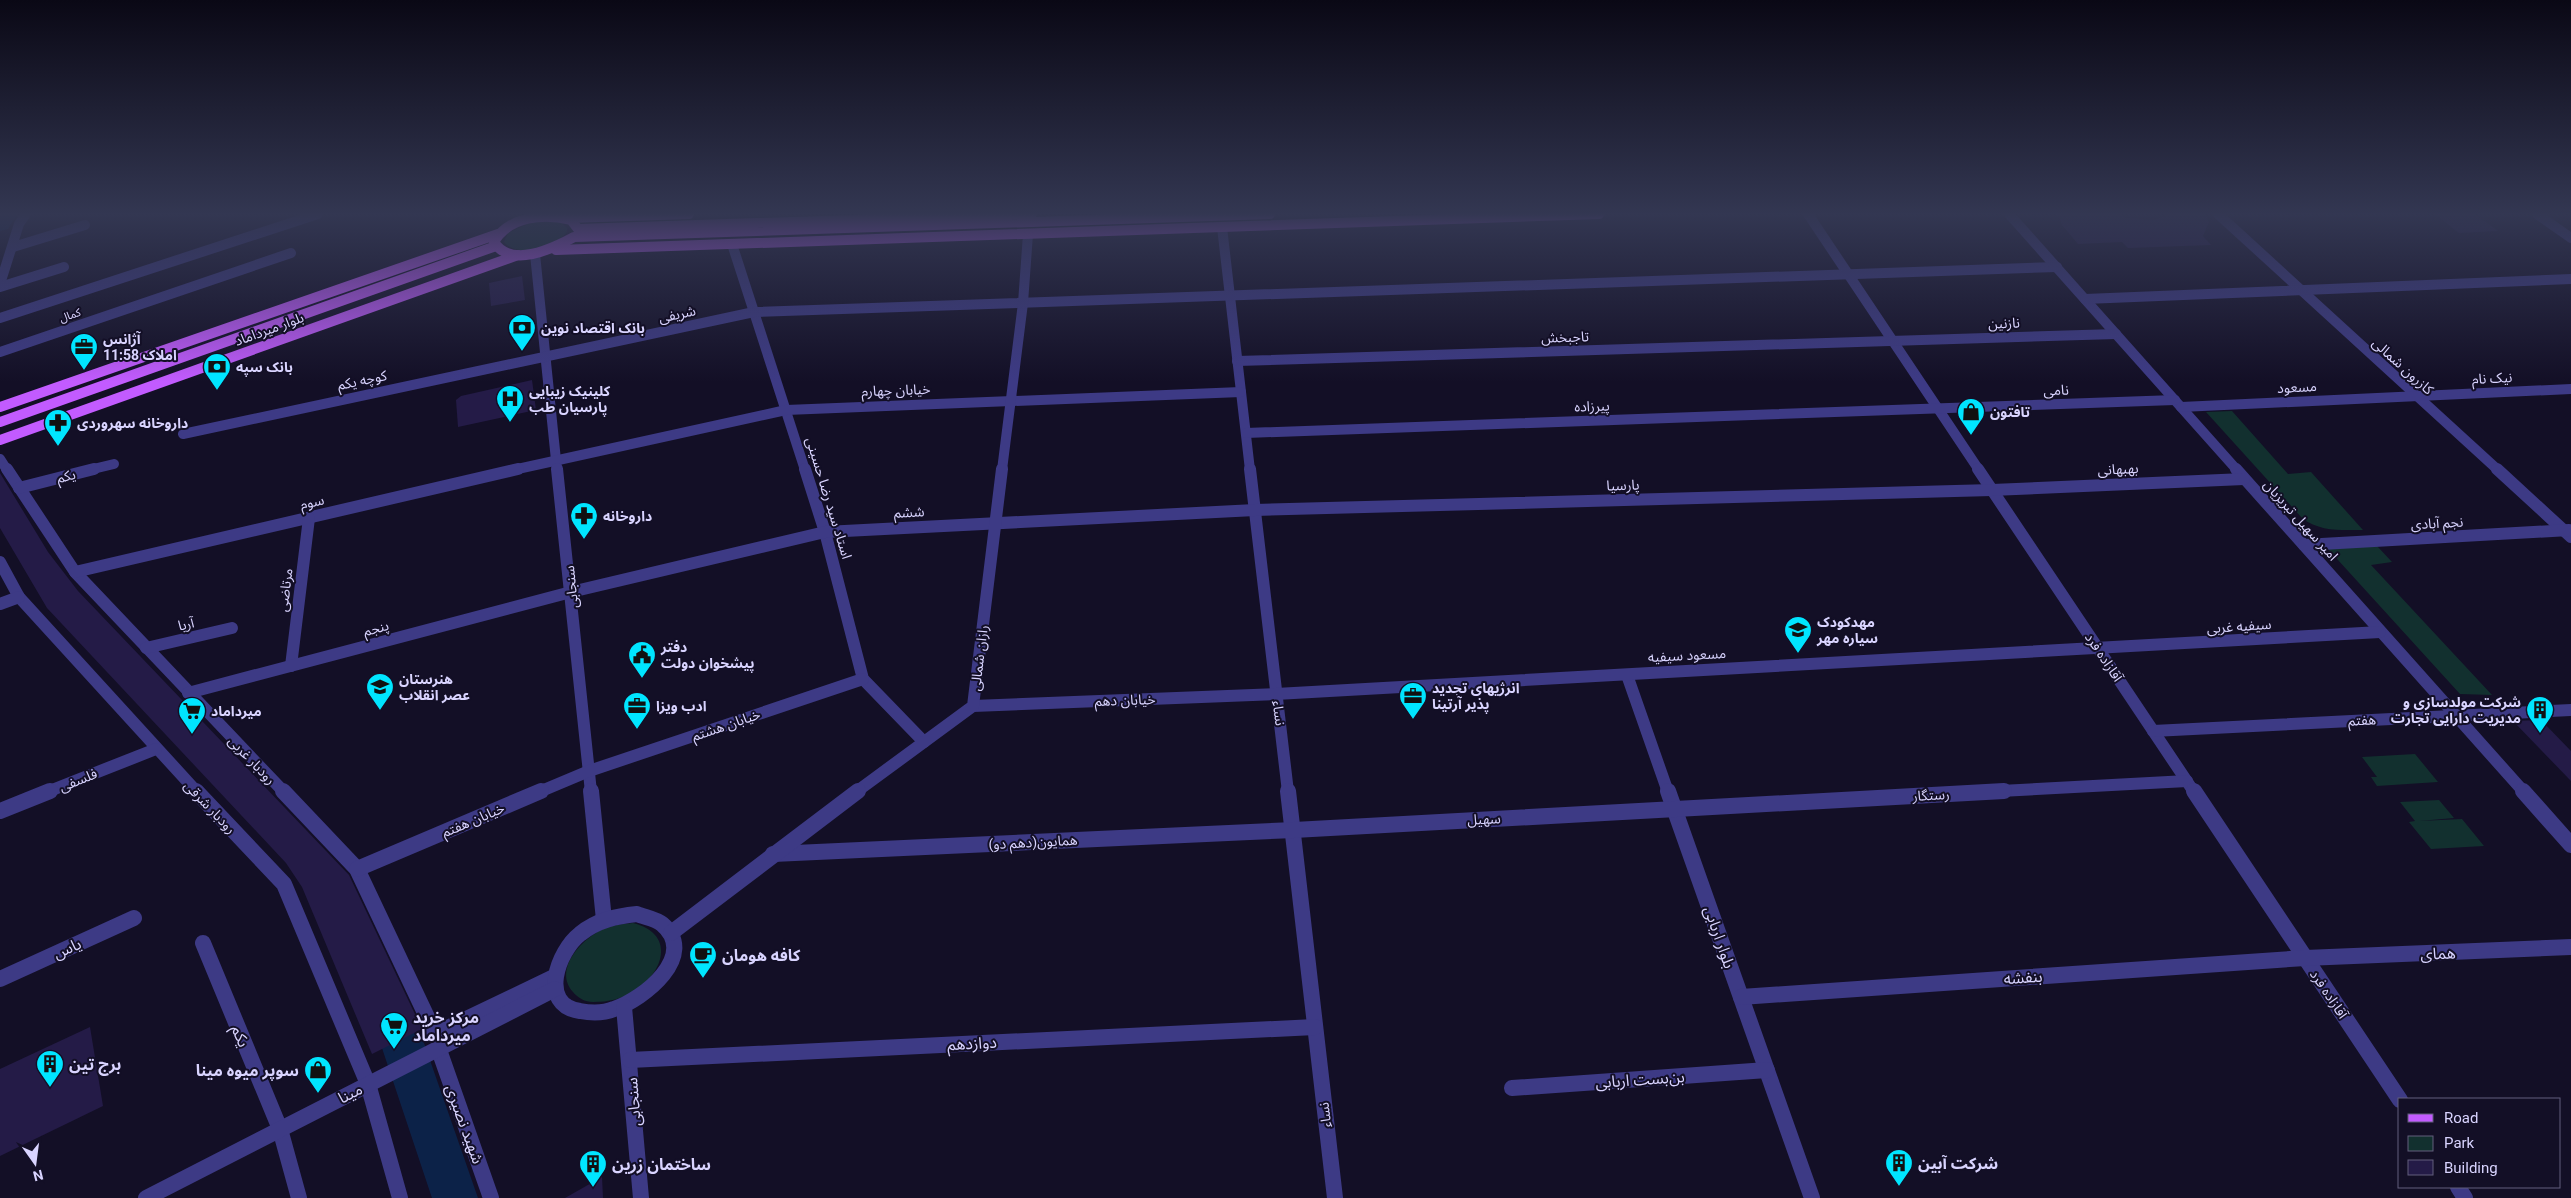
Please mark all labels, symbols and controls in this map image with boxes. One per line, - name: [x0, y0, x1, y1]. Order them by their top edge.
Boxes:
- street label: شریفی: [657, 302, 697, 327]
- street label: کمال: [58, 306, 83, 325]
- street label: بلوار میرداماد: [232, 309, 306, 350]
- bank icon: بانک اقتصاد نوین: [507, 313, 537, 352]
- street label: نازنین: [1988, 314, 2020, 333]
- place label: بانک اقتصاد نوین: [541, 320, 645, 336]
- street label: تاجبخش: [1541, 328, 1589, 347]
- place label: آژانس املاک 11:58: [103, 331, 177, 363]
- office icon: آژانس املاک 11:58: [69, 332, 99, 371]
- street label: کازرون شمالی: [2369, 334, 2437, 398]
- bank icon: بانک سپه: [202, 352, 232, 391]
- place label: بانک سپه: [236, 359, 293, 377]
- street label: کوچه یکم: [336, 367, 389, 396]
- street label: نیک نام: [2471, 369, 2513, 390]
- street label: مسعود: [2277, 378, 2317, 397]
- street label: خیابان چهارم: [861, 381, 931, 402]
- street label: نامی: [2043, 382, 2069, 399]
- place label: کلینیک زیبایی پارسیان طب: [529, 383, 611, 417]
- hospital icon: کلینیک زیبایی پارسیان طب: [495, 384, 525, 423]
- street label: پیرزاده: [1574, 397, 1610, 417]
- shop icon: تافتون: [1956, 397, 1986, 436]
- place label: تافتون: [1990, 404, 2030, 420]
- pharmacy icon: داروخانه سهروردی: [43, 408, 73, 447]
- place label: داروخانه سهروردی: [77, 415, 188, 432]
- street label: استاد سید رضا حسینی: [802, 435, 855, 561]
- street label: بهبهانی: [2097, 460, 2139, 479]
- street label: یکم: [55, 466, 78, 489]
- street label: پارسیا: [1606, 476, 1640, 496]
- street label: امیر سهیل تبریزیان: [2260, 476, 2341, 564]
- street label: سوم: [298, 491, 326, 515]
- pharmacy icon: داروخانه: [569, 501, 599, 540]
- street label: ششم: [893, 503, 925, 524]
- place label: داروخانه: [603, 508, 652, 525]
- street label: نجم آبادی: [2410, 514, 2464, 535]
- street label: سنجابی: [561, 565, 582, 609]
- street label: مرتاضی: [274, 567, 297, 613]
- street label: آریا: [176, 614, 197, 635]
- place label: مهدکودک سیاره مهر: [1816, 614, 1878, 647]
- school or university icon: مهدکودک سیاره مهر: [1783, 615, 1813, 654]
- street label: سیفیه غربی: [2206, 616, 2272, 637]
- street label: پنجم: [361, 617, 391, 642]
- street label: رازان شمالی: [967, 624, 992, 692]
- street label: آقازاده فرد: [2081, 629, 2127, 686]
- place label: دفتر پیشخوان دولت: [660, 639, 755, 673]
- public building icon: دفتر پیشخوان دولت: [627, 640, 657, 679]
- street label: مسعود سیفیه: [1647, 645, 1727, 666]
- place label: هنرستان عصر انقلاب: [399, 671, 470, 704]
- school or university icon: هنرستان عصر انقلاب: [365, 672, 395, 711]
- place label: انرژیهای تجدید پذیر آرتینا: [1432, 680, 1520, 714]
- office icon: انرژیهای تجدید پذیر آرتینا: [1398, 681, 1428, 720]
- office icon: ادب ویزا: [622, 691, 652, 730]
- street label: خیابان دهم: [1094, 691, 1156, 712]
- place label: شرکت مولدسازی و مدیریت دارایی تجارت: [2391, 694, 2521, 727]
- building icon: شرکت مولدسازی و مدیریت دارایی تجارت: [2525, 695, 2555, 734]
- supermarket icon: میرداماد: [177, 696, 207, 735]
- place label: ادب ویزا: [656, 698, 707, 715]
- street label: نساء: [1270, 699, 1289, 727]
- place label: میرداماد: [211, 703, 262, 720]
- street label: خیابان هشتم: [690, 706, 763, 747]
- street label: هفتم: [2348, 711, 2377, 732]
- street label: رودبار غربی: [224, 733, 279, 788]
- street label: فلسفی: [57, 765, 100, 796]
- street label: رودبار شرقی: [180, 777, 239, 837]
- street label: رستگار: [1911, 786, 1950, 805]
- street label: خیابان هفتم: [439, 800, 508, 843]
- street label: سهیل: [1467, 810, 1501, 829]
- street label: همایون(دهم دو): [988, 832, 1078, 855]
- street label: بلوار اربابی: [1700, 904, 1739, 971]
- street label: یاس: [50, 934, 84, 963]
- cafe icon: کافه هومان: [688, 940, 718, 979]
- street label: همای: [2420, 943, 2456, 964]
- place label: کافه هومان: [722, 946, 801, 965]
- street label: آقازاده فرد: [2306, 966, 2352, 1023]
- street label: بنفشه: [2003, 967, 2043, 988]
- place label: مرکز خرید میرداماد: [413, 1008, 479, 1045]
- supermarket icon: مرکز خرید میرداماد: [379, 1011, 409, 1050]
- street label: یکم: [225, 1022, 253, 1051]
- street label: دوازدهم: [947, 1033, 998, 1057]
- building icon: برج تین: [35, 1049, 65, 1088]
- place label: برج تین: [69, 1055, 121, 1076]
- shop icon: سوپر میوه مینا: [303, 1055, 333, 1094]
- place label: سوپر میوه مینا: [196, 1061, 299, 1081]
- street label: بن‌بست اربابی: [1595, 1067, 1685, 1092]
- street label: سنجابی: [622, 1077, 645, 1127]
- street label: مینا: [335, 1079, 365, 1107]
- street label: شهید نصیری: [441, 1082, 488, 1166]
- legend: [2398, 1098, 2561, 1188]
- street label: نساء: [1315, 1101, 1334, 1129]
- text: Road: [2444, 1109, 2478, 1127]
- text: Park: [2444, 1134, 2475, 1152]
- north arrow: [10, 1138, 60, 1188]
- building icon: شرکت آبین: [1884, 1148, 1914, 1187]
- building icon: ساختمان زرین: [578, 1149, 608, 1188]
- place label: شرکت آبین: [1918, 1154, 1998, 1173]
- place label: ساختمان زرین: [612, 1155, 711, 1174]
- text: Building: [2444, 1159, 2498, 1177]
- text: N: [31, 1167, 45, 1185]

